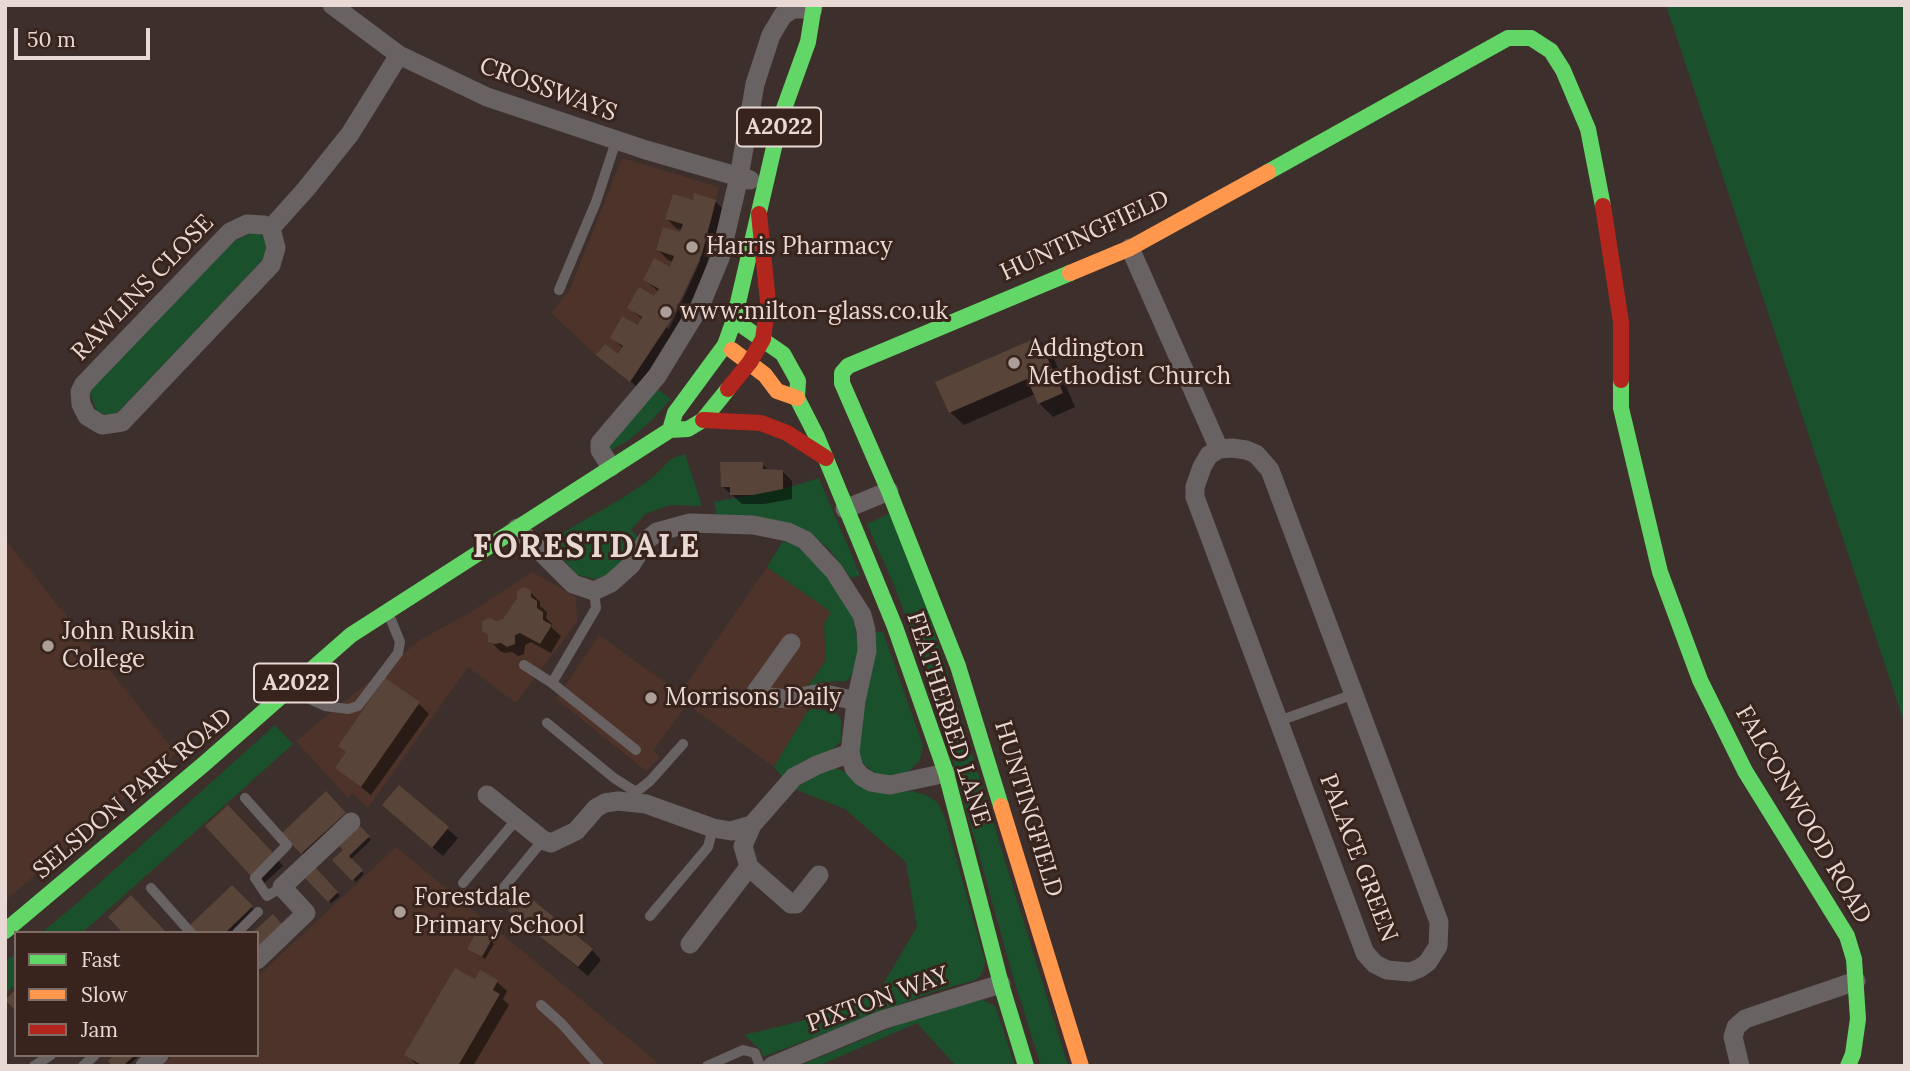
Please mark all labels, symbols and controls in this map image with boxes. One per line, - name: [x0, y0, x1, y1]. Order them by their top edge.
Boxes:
- scale bar: [18, 14, 154, 58]
- text: 50 m: [27, 26, 76, 53]
- street label: CROSSWAYS: [475, 52, 621, 128]
- road number: A2022: [737, 108, 821, 146]
- street label: HUNTINGFIELD: [996, 184, 1174, 288]
- street label: RAWLINS CLOSE: [66, 209, 220, 367]
- place label: Harris Pharmacy: [706, 233, 893, 261]
- marker: Harris Pharmacy: [684, 239, 700, 255]
- place label: www.milton-glass.co.uk: [680, 298, 948, 326]
- marker: www.milton-glass.co.uk: [658, 304, 674, 320]
- place label: Addington Methodist Church: [1028, 335, 1231, 391]
- marker: Addington Methodist Church: [1006, 355, 1022, 371]
- district label: FORESTDALE: [474, 529, 700, 567]
- street label: FEATHERBED LANE: [900, 609, 996, 829]
- place label: John Ruskin College: [62, 618, 195, 674]
- marker: John Ruskin College: [40, 638, 56, 654]
- road number: A2022: [254, 664, 338, 702]
- place label: Morrisons Daily: [665, 684, 842, 712]
- marker: Morrisons Daily: [643, 690, 659, 706]
- street label: FALCONWOOD ROAD: [1729, 701, 1877, 929]
- street label: SELSDON PARK ROAD: [28, 702, 238, 886]
- street label: HUNTINGFIELD: [988, 717, 1068, 901]
- street label: PALACE GREEN: [1313, 770, 1403, 946]
- place label: Forestdale Primary School: [414, 884, 585, 940]
- marker: Forestdale Primary School: [392, 904, 408, 920]
- legend: [14, 931, 259, 1057]
- text: Fast: [81, 946, 120, 973]
- street label: PIXTON WAY: [803, 961, 953, 1039]
- text: Slow: [81, 981, 128, 1008]
- text: Jam: [81, 1016, 118, 1043]

